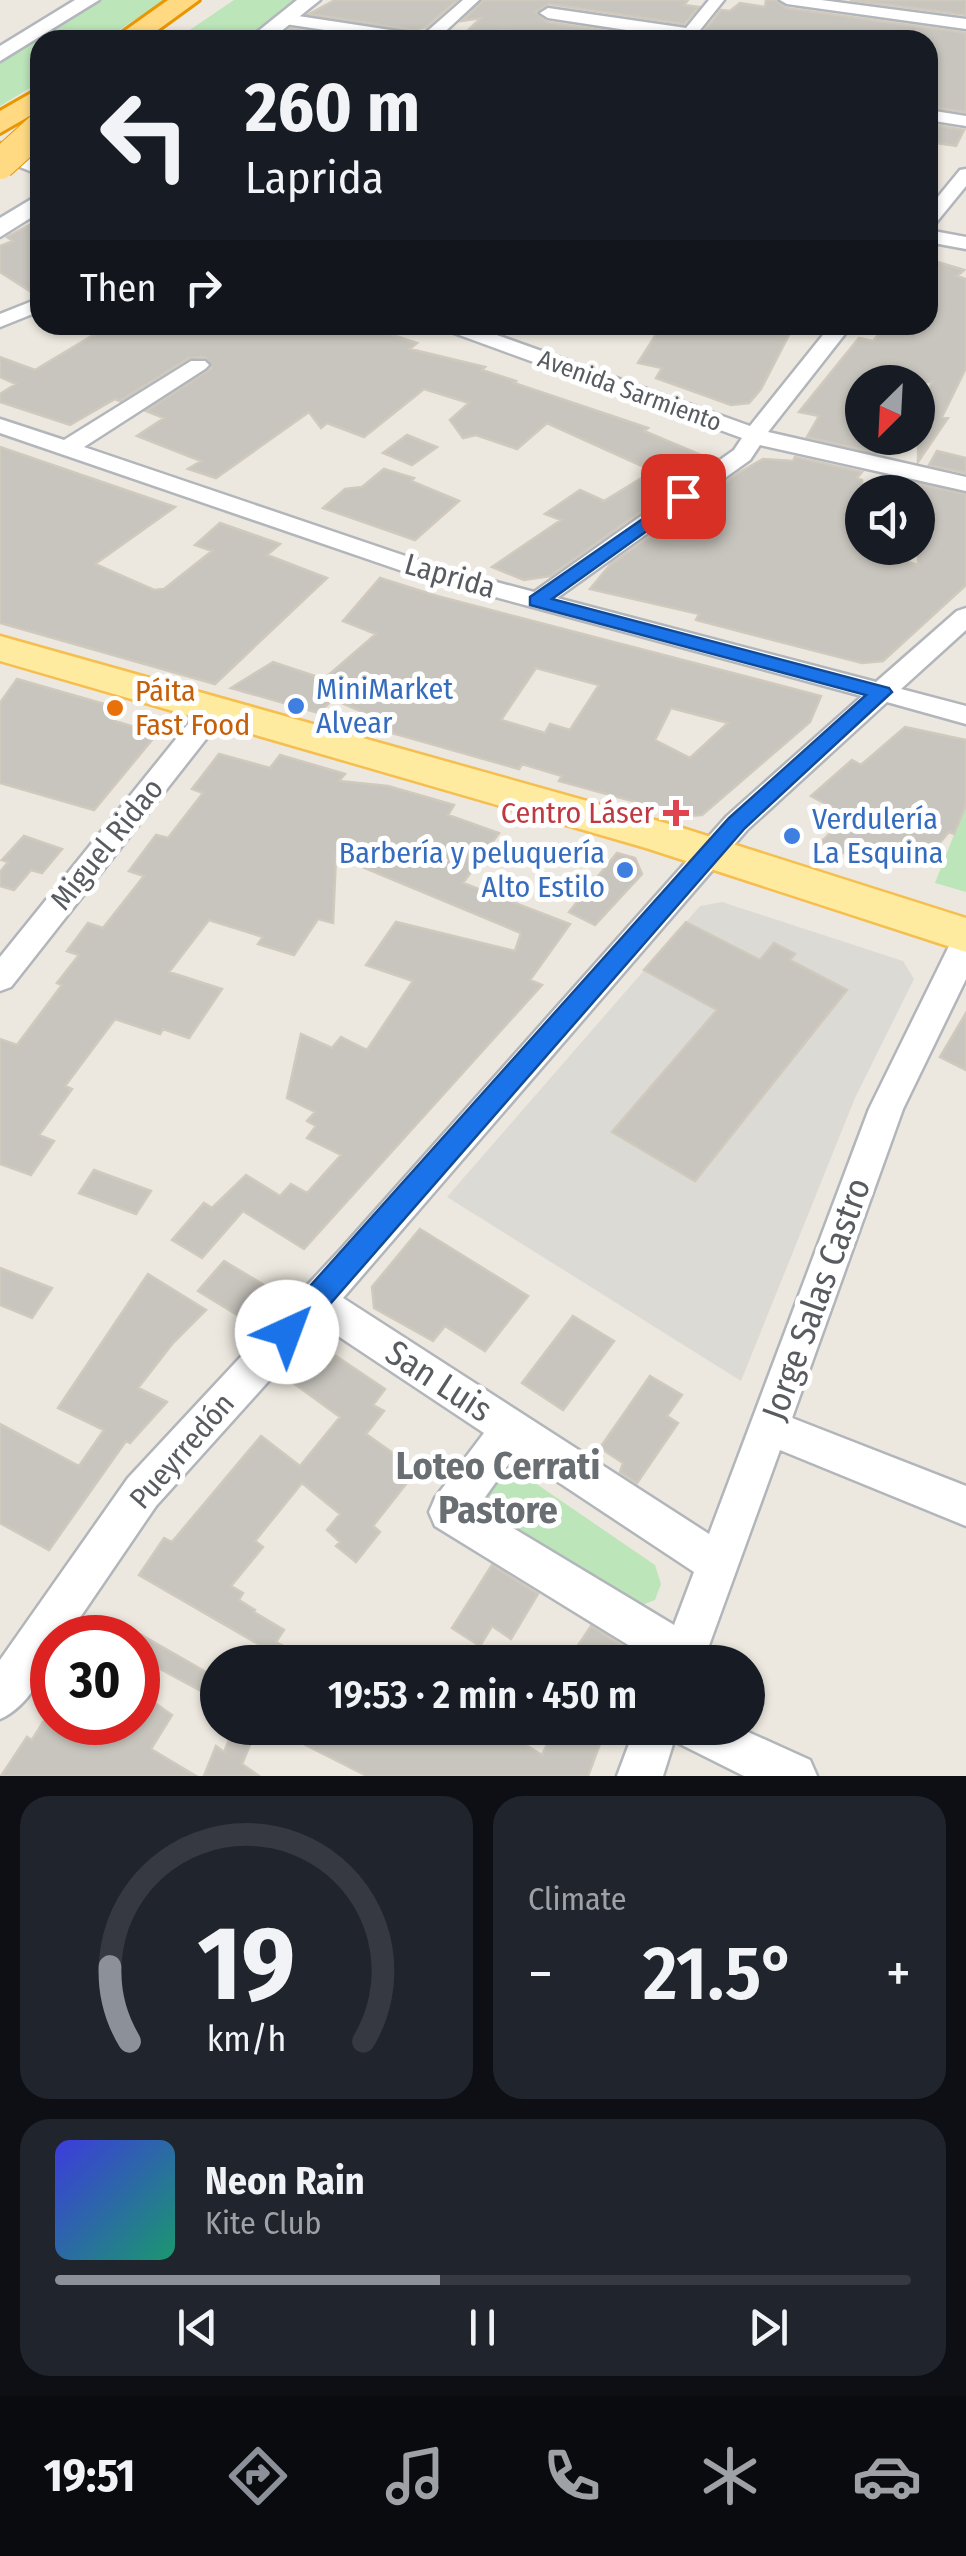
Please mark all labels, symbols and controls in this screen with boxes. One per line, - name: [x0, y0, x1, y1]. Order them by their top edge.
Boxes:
- text: 260 m: [245, 66, 420, 150]
- icon: left: [80, 70, 210, 200]
- text: Laprida: [245, 151, 384, 205]
- icon: right: [176, 260, 231, 315]
- text: Then: [80, 265, 156, 311]
- street label: Avenida Sarmiento: [534, 344, 725, 438]
- north arrow: [845, 365, 935, 455]
- map controls: [845, 365, 935, 565]
- pin: [641, 454, 726, 539]
- icon: arrive: [656, 469, 711, 524]
- button: sound: [845, 475, 935, 565]
- street label: Laprida: [401, 546, 499, 606]
- place label: MiniMarket Alvear: [316, 671, 453, 741]
- place label: Páita Fast Food: [135, 673, 250, 743]
- marker: MiniMarket Alvear: [285, 695, 307, 717]
- marker: Páita Fast Food: [104, 697, 126, 719]
- street label: Miguel Ridao: [43, 771, 171, 917]
- place label: Centro Láser: [501, 795, 655, 831]
- marker: Centro Láser: [663, 800, 689, 826]
- place label: Verdulería La Esquina: [812, 801, 943, 871]
- marker: Verdulería La Esquina: [781, 825, 803, 847]
- place label: Barbería y peluquería Alto Estilo: [339, 835, 605, 905]
- marker: Barbería y peluquería Alto Estilo: [614, 859, 636, 881]
- street label: Jorge Salas Castro: [753, 1172, 879, 1426]
- position arrow: [235, 1280, 339, 1384]
- street label: San Luis: [378, 1331, 500, 1431]
- street label: Pueyrredón: [122, 1386, 242, 1516]
- district label: Loteo Cerrati Pastore: [396, 1443, 600, 1533]
- speed limit sign: 30: [30, 1615, 160, 1745]
- text: 19:53 · 2 min · 450 m: [328, 1672, 637, 1718]
- text: Climate: [528, 1880, 627, 1918]
- text: 19: [198, 1902, 295, 2027]
- text: 21.5°: [643, 1929, 796, 2019]
- text: −: [528, 1941, 553, 2007]
- text: +: [886, 1941, 911, 2007]
- text: km/h: [207, 2018, 286, 2060]
- text: Neon Rain: [205, 2158, 365, 2204]
- text: Kite Club: [205, 2204, 321, 2242]
- icon: previous: [170, 2300, 225, 2355]
- icon: pause: [455, 2300, 510, 2355]
- icon: next: [741, 2300, 796, 2355]
- icon: directions: [223, 2441, 293, 2511]
- icon: music: [380, 2441, 450, 2511]
- icon: phone: [537, 2441, 607, 2511]
- icon: climate: [695, 2441, 765, 2511]
- icon: car: [852, 2441, 922, 2511]
- text: 19:51: [44, 2449, 135, 2503]

